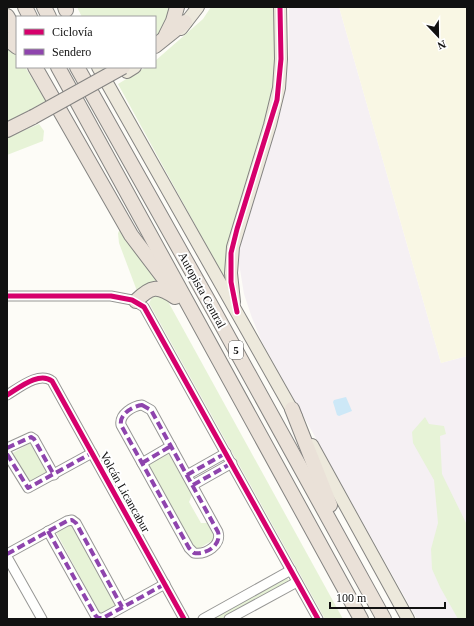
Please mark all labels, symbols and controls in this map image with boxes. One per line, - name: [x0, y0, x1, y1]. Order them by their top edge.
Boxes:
- legend: [16, 16, 156, 68]
- north arrow: [418, 16, 458, 56]
- text: Ciclovía: [52, 25, 93, 39]
- text: N: [436, 38, 448, 52]
- text: Sendero: [52, 45, 91, 59]
- street label: Autopista Central: [175, 249, 229, 331]
- road number: 5: [229, 341, 243, 359]
- street label: Volcán Licancabur: [97, 449, 153, 535]
- scale bar: [330, 584, 445, 610]
- text: 100 m: [336, 591, 367, 605]

